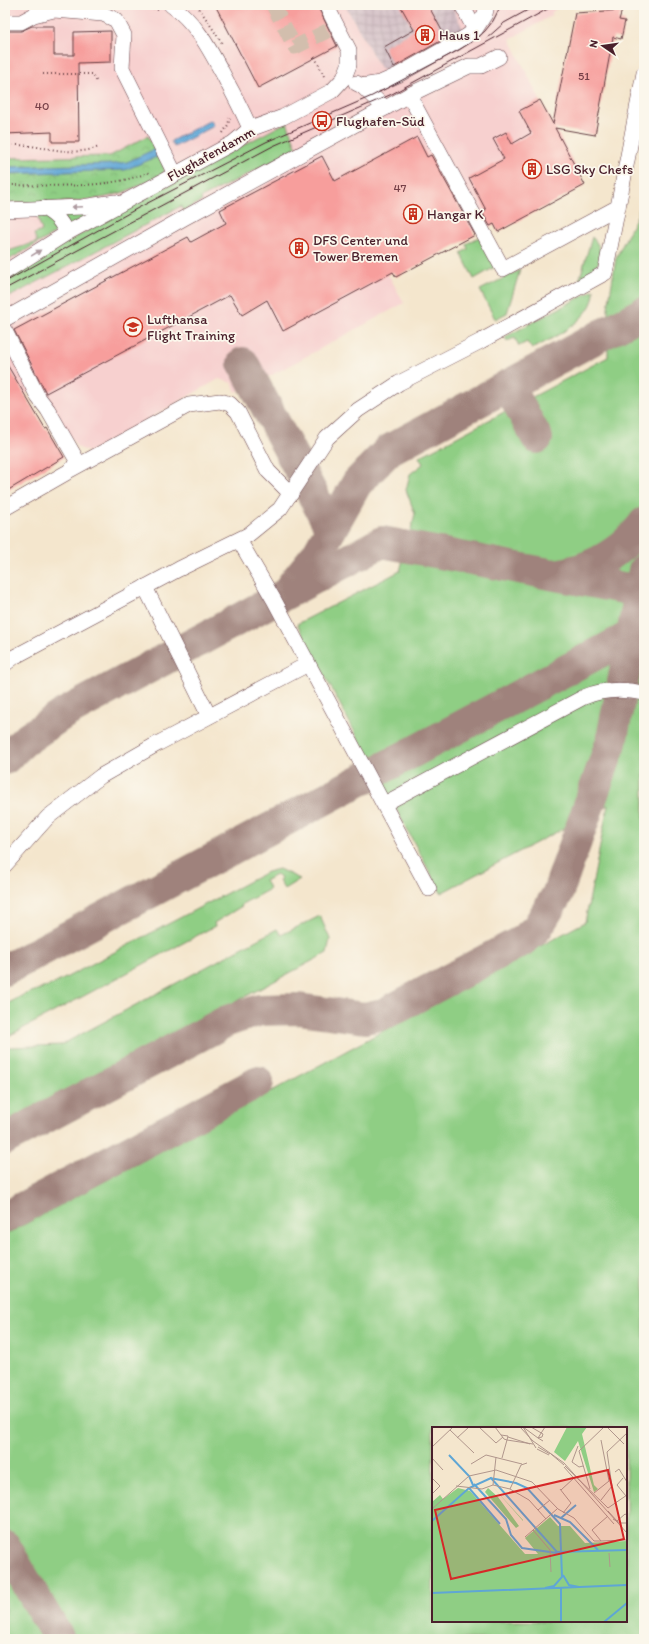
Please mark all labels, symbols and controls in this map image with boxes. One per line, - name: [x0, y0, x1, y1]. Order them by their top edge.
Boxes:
- building icon: Haus 1: [414, 24, 436, 46]
- north arrow: [583, 26, 623, 66]
- place label: Haus 1: [439, 27, 480, 44]
- text: N: [587, 39, 601, 49]
- house number: 51: [578, 69, 590, 83]
- house number: 40: [35, 99, 49, 113]
- bus stop icon: Flughafen-Süd: [311, 110, 333, 132]
- place label: Flughafen-Süd: [336, 113, 425, 130]
- street label: Flughafendamm: [164, 123, 259, 185]
- building icon: LSG Sky Chefs: [521, 158, 543, 180]
- place label: LSG Sky Chefs: [546, 161, 633, 178]
- house number: 47: [393, 181, 407, 195]
- building icon: Hangar K: [402, 203, 424, 225]
- one-way arrow: [70, 204, 83, 210]
- place label: Hangar K: [427, 206, 484, 223]
- place label: DFS Center und Tower Bremen: [313, 232, 408, 265]
- building icon: DFS Center und Tower Bremen: [288, 237, 310, 259]
- one-way arrow: [30, 249, 42, 256]
- place label: Lufthansa Flight Training: [147, 311, 236, 344]
- school or university icon: Lufthansa Flight Training: [122, 316, 144, 338]
- inset map: [432, 1427, 627, 1622]

